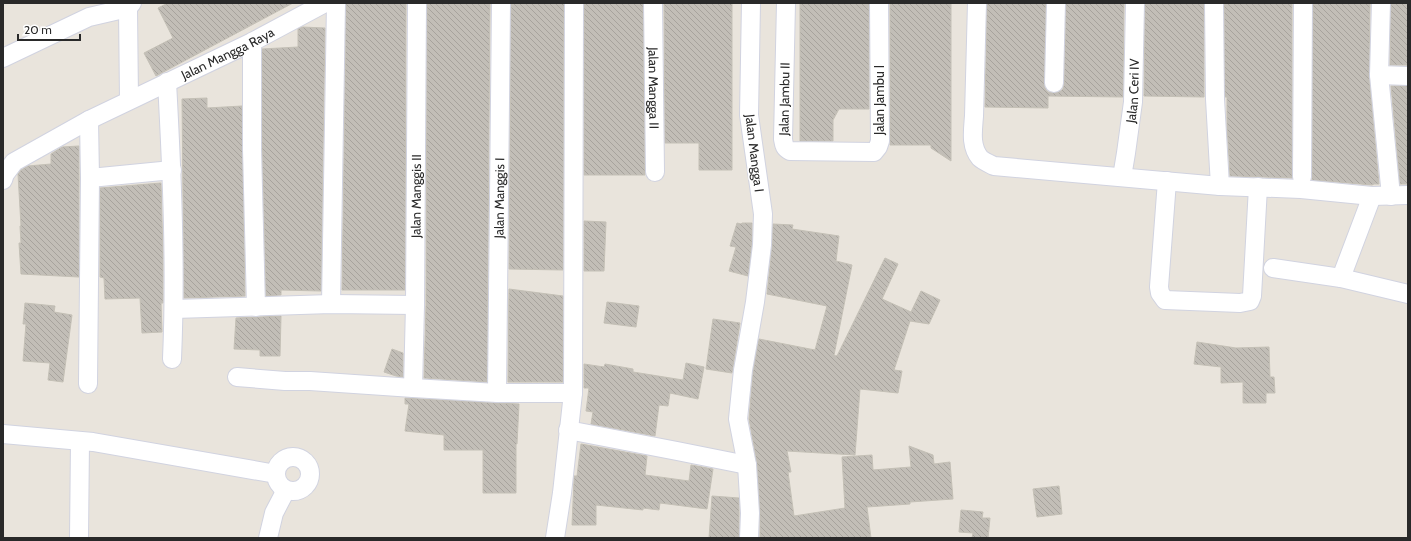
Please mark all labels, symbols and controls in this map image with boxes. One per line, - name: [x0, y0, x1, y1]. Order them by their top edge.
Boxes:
- scale bar: [18, 16, 80, 42]
- text: 20 m: [24, 22, 52, 37]
- street label: Jalan Mangga Raya: [177, 23, 277, 83]
- street label: Jalan Mangga II: [646, 46, 662, 129]
- street label: Jalan Ceri IV: [1122, 58, 1142, 125]
- street label: Jalan Jambu II: [775, 62, 793, 137]
- street label: Jalan Jambu I: [871, 65, 887, 136]
- street label: Jalan Mangga I: [742, 112, 768, 193]
- street label: Jalan Manggis II: [407, 154, 424, 239]
- street label: Jalan Manggis I: [491, 158, 507, 239]

